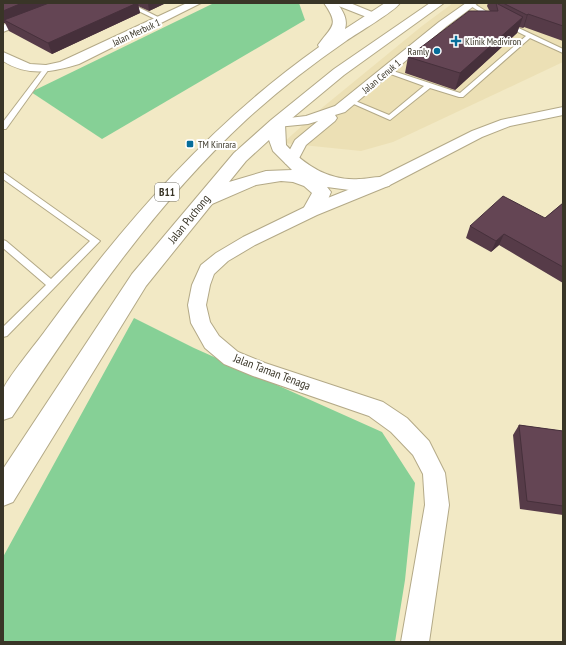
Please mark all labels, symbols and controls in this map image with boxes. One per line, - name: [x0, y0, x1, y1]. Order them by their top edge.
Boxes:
- street label: Jalan Merbuk 1: [109, 16, 162, 50]
- marker: Klinik Mediviron: [450, 35, 462, 47]
- place label: Klinik Mediviron: [465, 35, 521, 48]
- place label: Ramly: [408, 45, 429, 58]
- marker: Ramly: [432, 46, 442, 56]
- street label: Jalan Cenuk 1: [359, 56, 403, 97]
- place label: TM Kinrara: [198, 138, 236, 151]
- marker: TM Kinrara: [185, 139, 195, 149]
- road number: B11: [155, 183, 179, 201]
- street label: Jalan Puchong: [164, 191, 213, 247]
- street label: Jalan Taman Tenaga: [231, 350, 313, 393]

